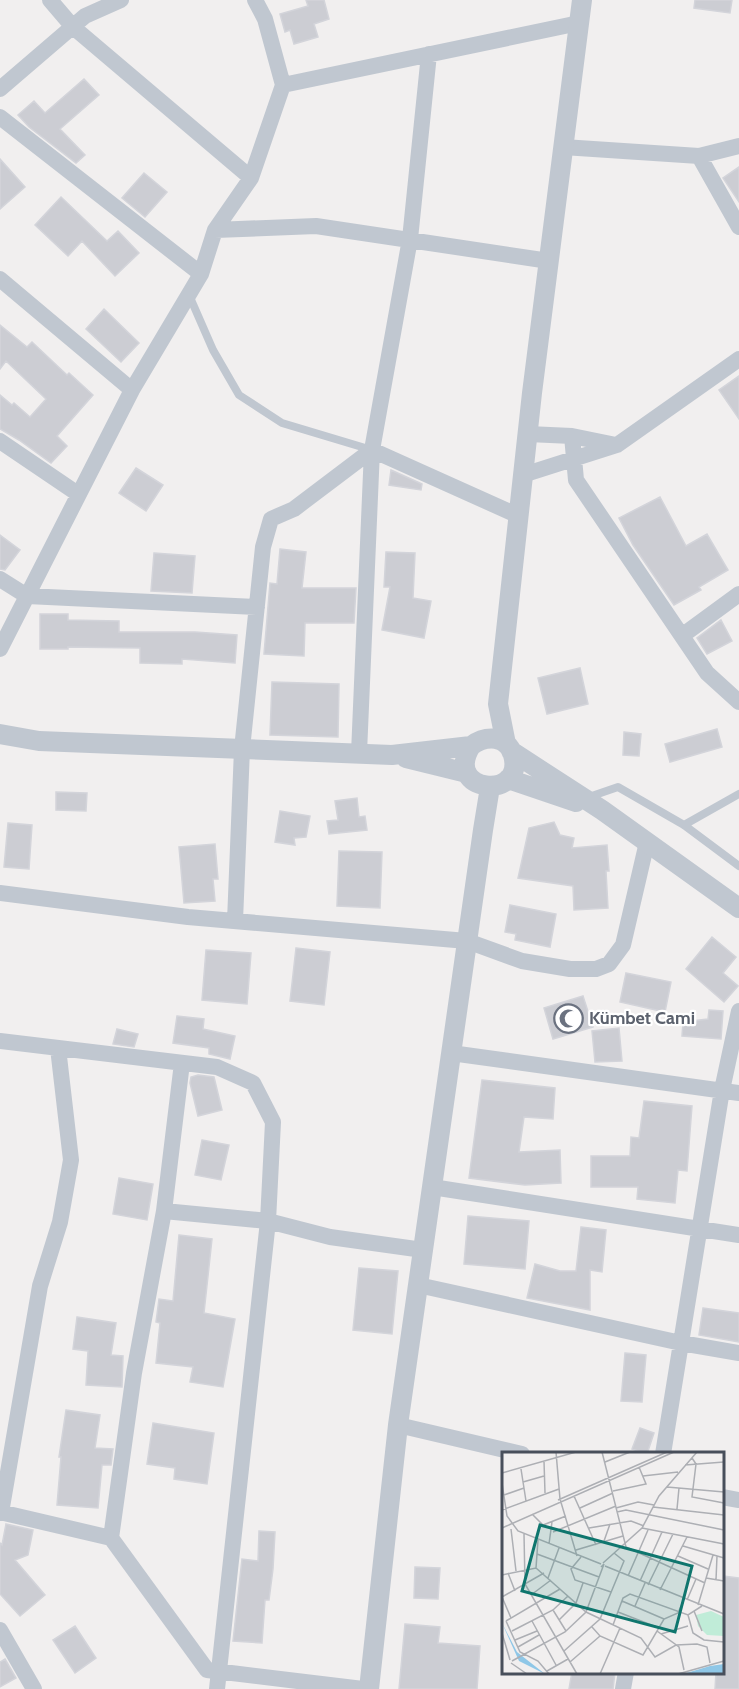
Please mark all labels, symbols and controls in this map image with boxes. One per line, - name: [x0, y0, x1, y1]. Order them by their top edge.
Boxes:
- mosque icon: Kümbet Cami: [552, 1002, 584, 1034]
- place label: Kümbet Cami: [589, 1007, 695, 1029]
- inset map: [502, 1452, 724, 1674]

